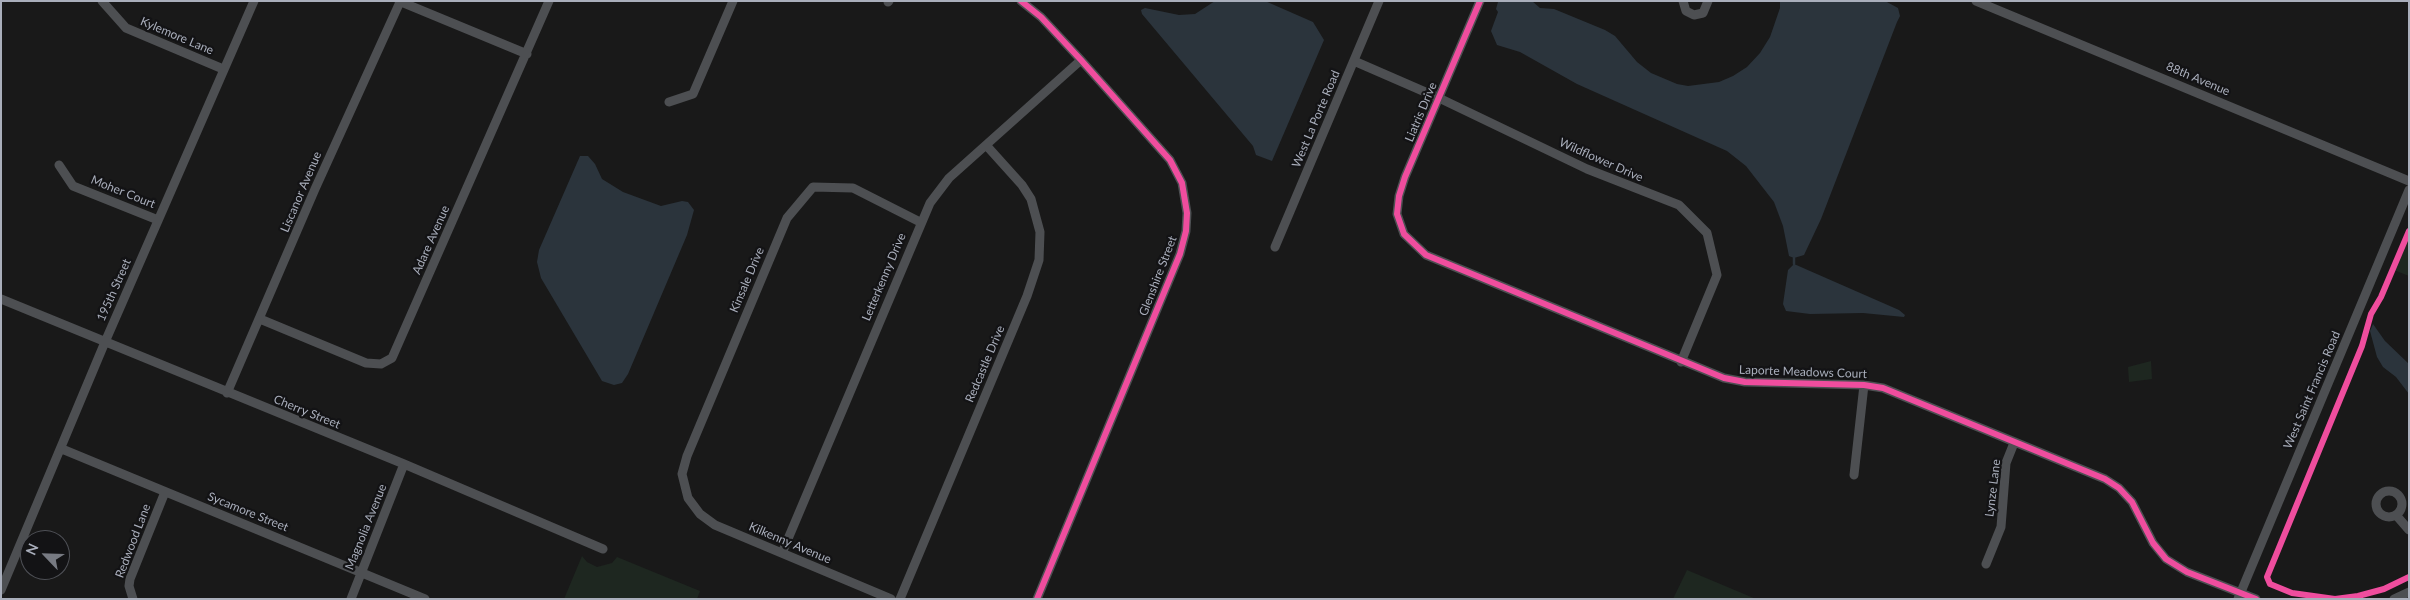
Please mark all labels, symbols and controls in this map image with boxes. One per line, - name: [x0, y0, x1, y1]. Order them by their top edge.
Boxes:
- street label: Kylemore Lane: [138, 14, 216, 58]
- street label: 88th Avenue: [2164, 59, 2232, 99]
- street label: West La Porte Road: [1289, 68, 1343, 170]
- street label: Liatris Drive: [1402, 80, 1440, 144]
- street label: Wildflower Drive: [1557, 135, 1645, 185]
- street label: Liscanor Avenue: [277, 149, 325, 235]
- street label: Moher Court: [89, 173, 157, 211]
- street label: Adare Avenue: [409, 203, 453, 277]
- street label: Letterkenny Drive: [859, 231, 909, 323]
- street label: Glenshire Street: [1136, 234, 1180, 318]
- street label: Kinsale Drive: [727, 245, 767, 315]
- street label: 195th Street: [94, 257, 134, 323]
- street label: Redcastle Drive: [962, 323, 1008, 405]
- street label: West Saint Francis Road: [2281, 329, 2343, 451]
- street label: Laporte Meadows Court: [1739, 363, 1867, 381]
- street label: Cherry Street: [272, 392, 342, 432]
- street label: Lynze Lane: [1982, 458, 2004, 518]
- street label: Magnolia Avenue: [342, 482, 390, 572]
- street label: Sycamore Street: [206, 489, 290, 535]
- street label: Redwood Lane: [112, 502, 154, 580]
- street label: Kilkenny Avenue: [747, 519, 833, 567]
- north arrow: [20, 530, 70, 580]
- text: N: [22, 541, 42, 557]

